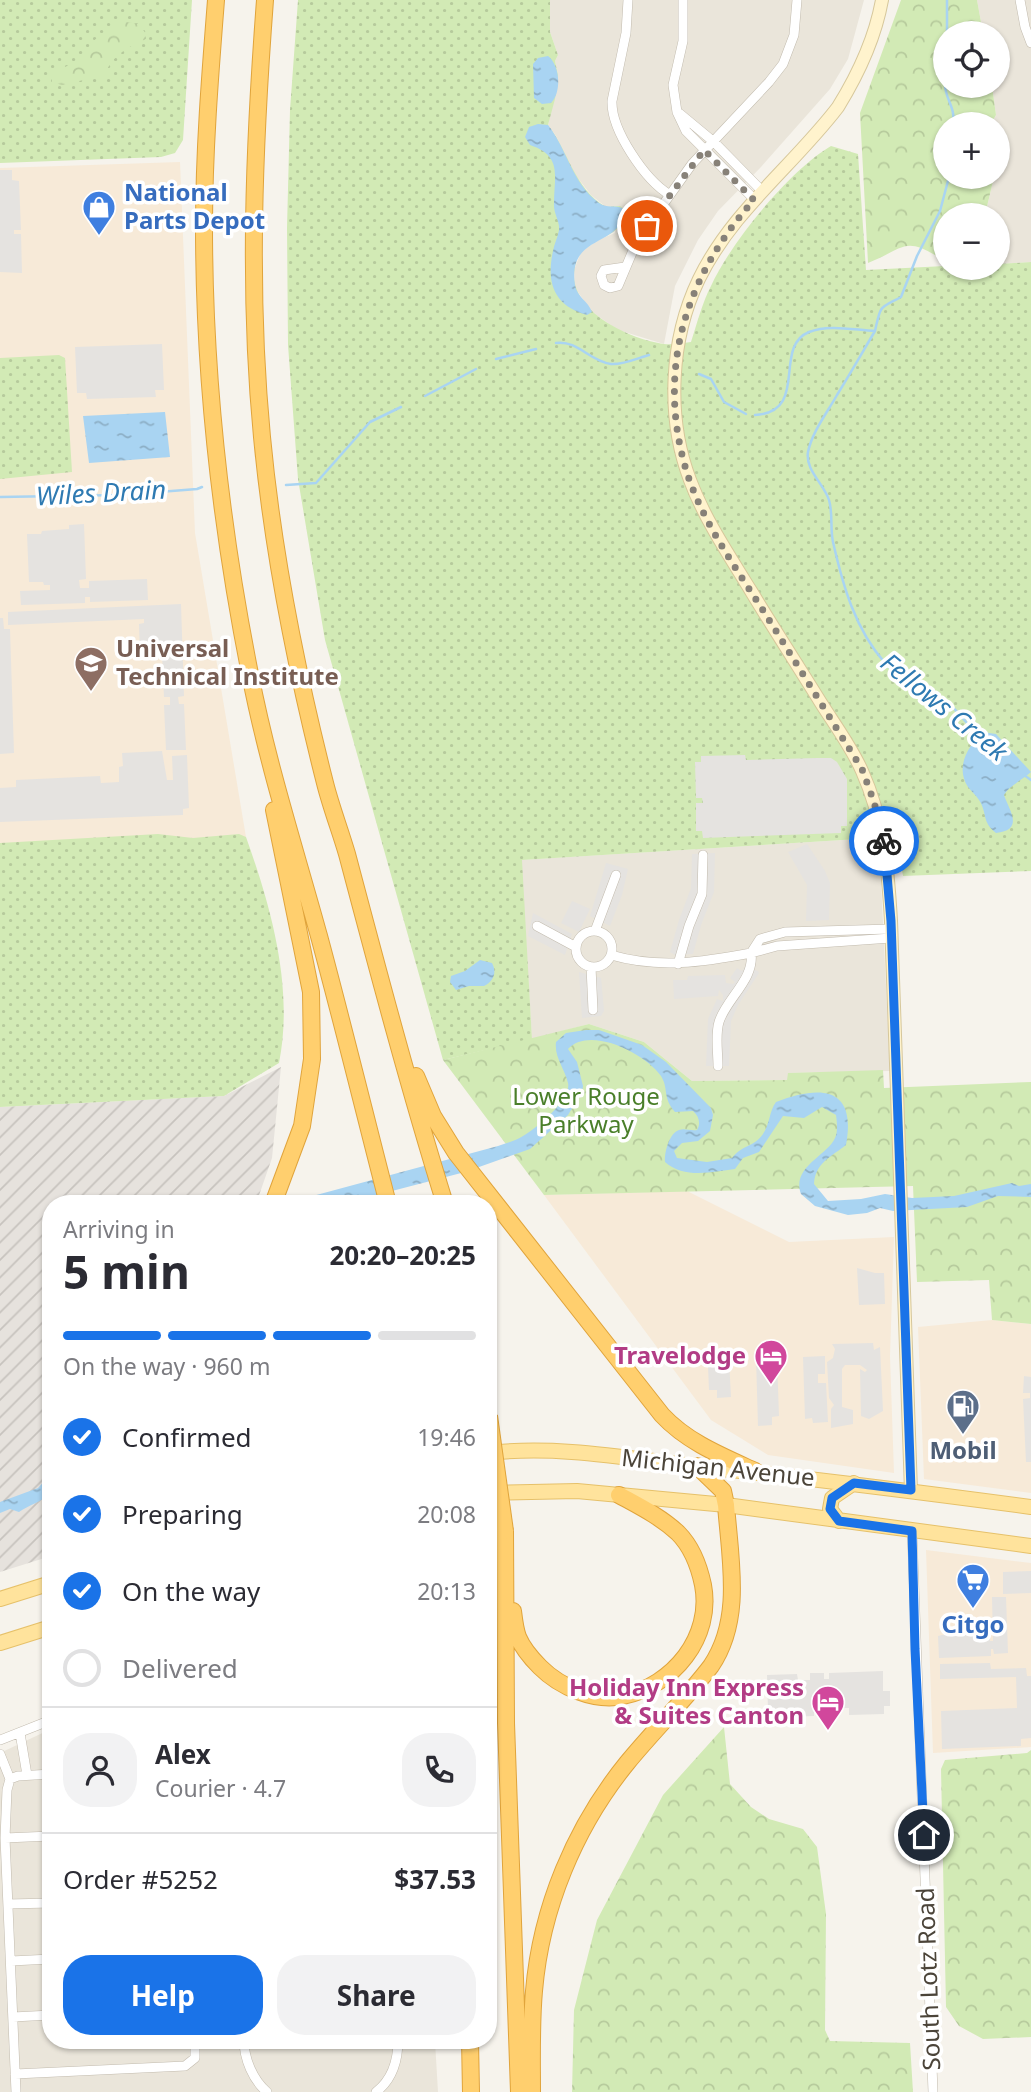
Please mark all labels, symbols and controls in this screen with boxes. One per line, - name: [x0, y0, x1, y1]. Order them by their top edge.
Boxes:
- map controls: [933, 21, 1010, 280]
- button: locate: [933, 21, 1010, 98]
- button: +: [933, 112, 1010, 189]
- place label: National Parts Depot: [124, 175, 265, 236]
- shop icon: National Parts Depot: [80, 188, 118, 237]
- pin: [617, 196, 677, 256]
- button: −: [933, 203, 1010, 280]
- icon: bag: [628, 207, 666, 245]
- water label: Wiles Drain: [35, 471, 167, 513]
- place label: Universal Technical Institute: [116, 631, 339, 692]
- school or university icon: Universal Technical Institute: [72, 644, 110, 693]
- water label: Fellows Creek: [874, 644, 1017, 769]
- courier: [849, 806, 919, 876]
- icon: bike: [865, 822, 903, 860]
- park label: Lower Rouge Parkway: [512, 1079, 660, 1140]
- text: Arriving in: [63, 1213, 175, 1245]
- text: 20:20–20:25: [329, 1237, 476, 1273]
- text: 5 min: [63, 1240, 190, 1302]
- hotel icon: Travelodge: [752, 1337, 790, 1386]
- place label: Travelodge: [614, 1338, 746, 1371]
- text: On the way · 960 m: [63, 1350, 270, 1382]
- fuel station icon: Mobil: [944, 1387, 982, 1436]
- icon: check: [63, 1418, 101, 1456]
- text: Confirmed: [122, 1419, 252, 1455]
- text: 19:46: [417, 1421, 476, 1453]
- place label: Mobil: [929, 1433, 997, 1466]
- street label: Michigan Avenue: [620, 1440, 816, 1493]
- icon: check: [63, 1495, 101, 1533]
- text: Preparing: [122, 1496, 243, 1532]
- text: 20:08: [417, 1498, 476, 1530]
- supermarket icon: Citgo: [954, 1561, 992, 1610]
- icon: check: [63, 1572, 101, 1610]
- text: On the way: [122, 1573, 260, 1609]
- text: 20:13: [417, 1575, 476, 1607]
- place label: Citgo: [941, 1607, 1005, 1640]
- text: Delivered: [122, 1650, 238, 1686]
- place label: Holiday Inn Express & Suites Canton: [569, 1670, 804, 1731]
- hotel icon: Holiday Inn Express & Suites Canton: [809, 1683, 847, 1732]
- button: person: [63, 1733, 137, 1807]
- button: phone: [402, 1733, 476, 1807]
- text: Alex: [155, 1736, 211, 1772]
- text: Courier · 4.7: [155, 1772, 286, 1804]
- pin: [894, 1805, 954, 1865]
- icon: home: [905, 1816, 943, 1854]
- text: Order #5252: [63, 1861, 218, 1897]
- text: $37.53: [394, 1861, 476, 1897]
- street label: South Lotz Road: [908, 1887, 947, 2071]
- button: Help: [63, 1955, 263, 2035]
- button: Share: [277, 1955, 476, 2035]

